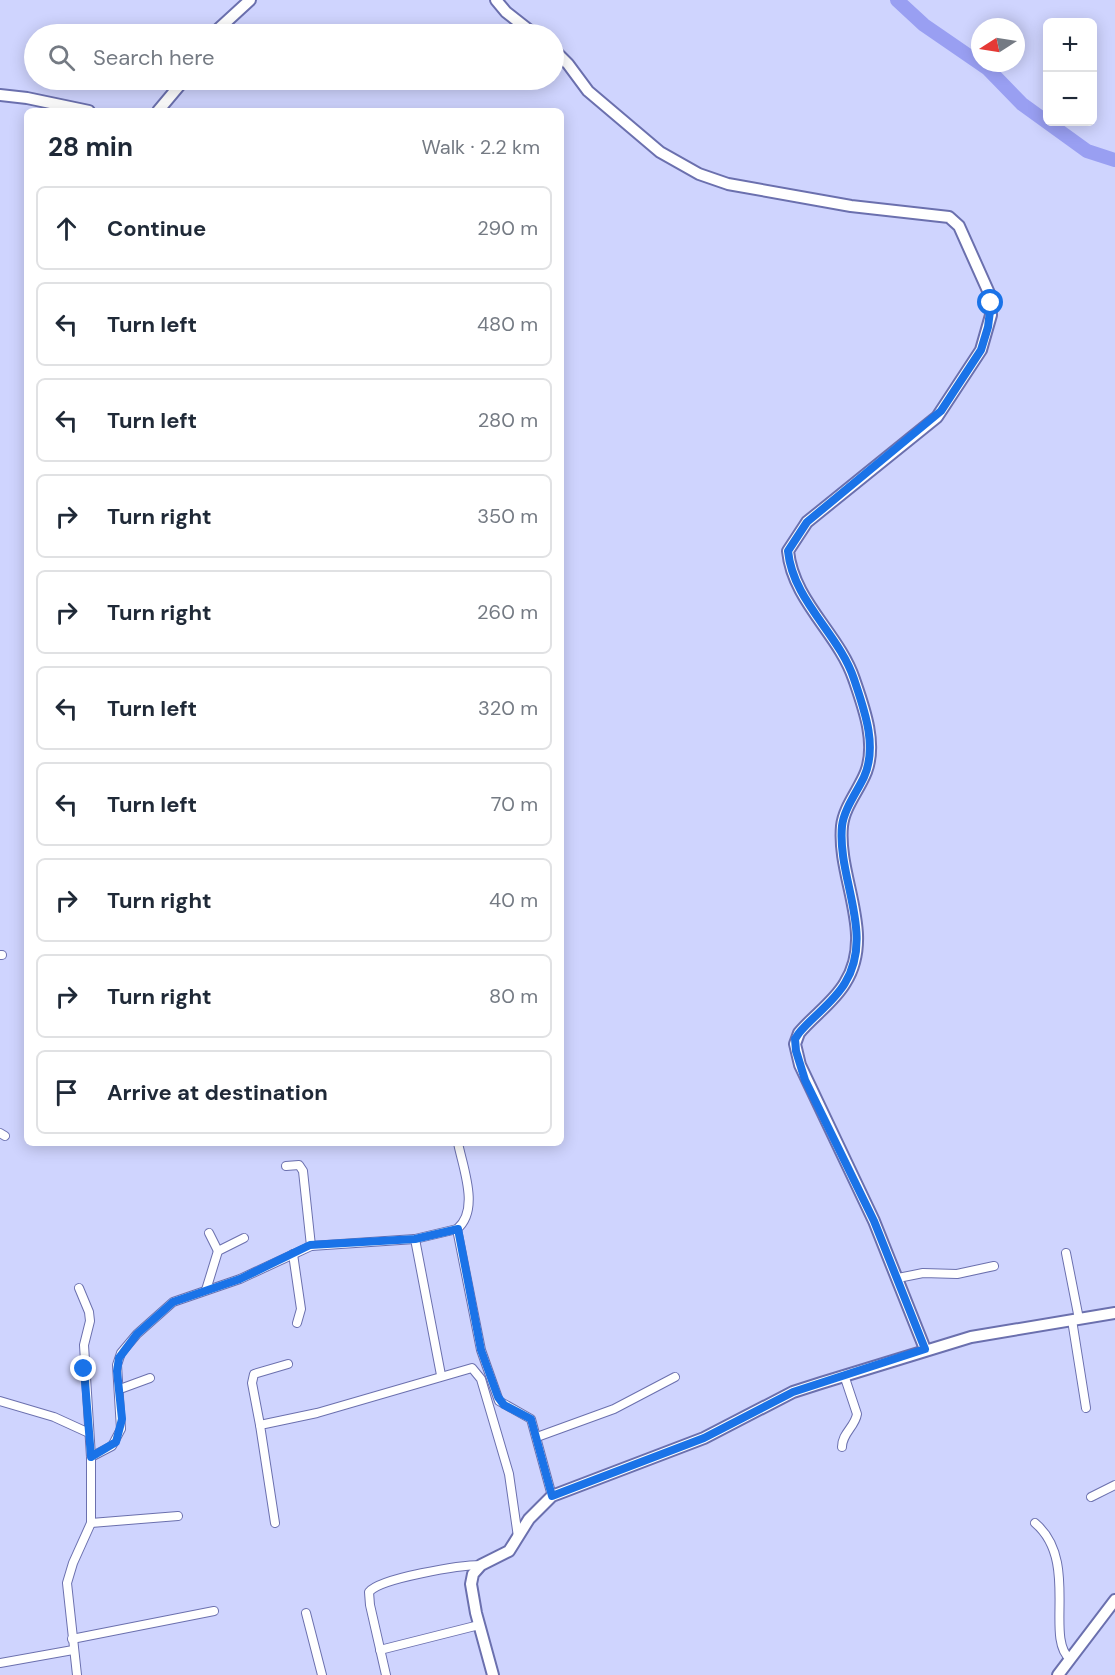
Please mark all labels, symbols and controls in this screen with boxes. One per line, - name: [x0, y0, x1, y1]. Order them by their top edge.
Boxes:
- north arrow: [971, 18, 1025, 72]
- map controls: [1043, 18, 1097, 126]
- button: +: [1043, 18, 1097, 72]
- search box: [24, 24, 564, 90]
- icon: search: [45, 41, 78, 74]
- text: Search here: [93, 43, 214, 72]
- button: −: [1043, 72, 1097, 126]
- text: 28 min: [48, 130, 133, 164]
- text: Walk · 2.2 km: [421, 134, 540, 160]
- icon: ahead: [50, 212, 83, 245]
- text: Continue: [107, 214, 206, 243]
- text: 290 m: [477, 215, 538, 241]
- route start: [977, 289, 1003, 315]
- icon: left: [50, 308, 83, 341]
- text: Turn left: [107, 310, 197, 339]
- text: 480 m: [477, 311, 538, 337]
- icon: left: [50, 404, 83, 437]
- text: Turn left: [107, 406, 197, 435]
- text: 280 m: [478, 407, 538, 433]
- icon: right: [50, 500, 83, 533]
- text: Turn right: [107, 502, 212, 531]
- text: 350 m: [477, 503, 538, 529]
- icon: right: [50, 596, 83, 629]
- text: Turn right: [107, 598, 212, 627]
- text: 260 m: [477, 599, 538, 625]
- icon: left: [50, 692, 83, 725]
- text: Turn left: [107, 694, 197, 723]
- text: 320 m: [478, 695, 538, 721]
- icon: left: [50, 788, 83, 821]
- text: Turn left: [107, 790, 197, 819]
- text: 70 m: [491, 791, 538, 817]
- icon: right: [50, 884, 83, 917]
- text: Turn right: [107, 886, 212, 915]
- text: 40 m: [489, 887, 538, 913]
- icon: right: [50, 980, 83, 1013]
- text: Turn right: [107, 982, 212, 1011]
- text: 80 m: [489, 983, 538, 1009]
- icon: arrive: [50, 1076, 83, 1109]
- text: Arrive at destination: [107, 1078, 328, 1107]
- route end: [70, 1355, 96, 1381]

